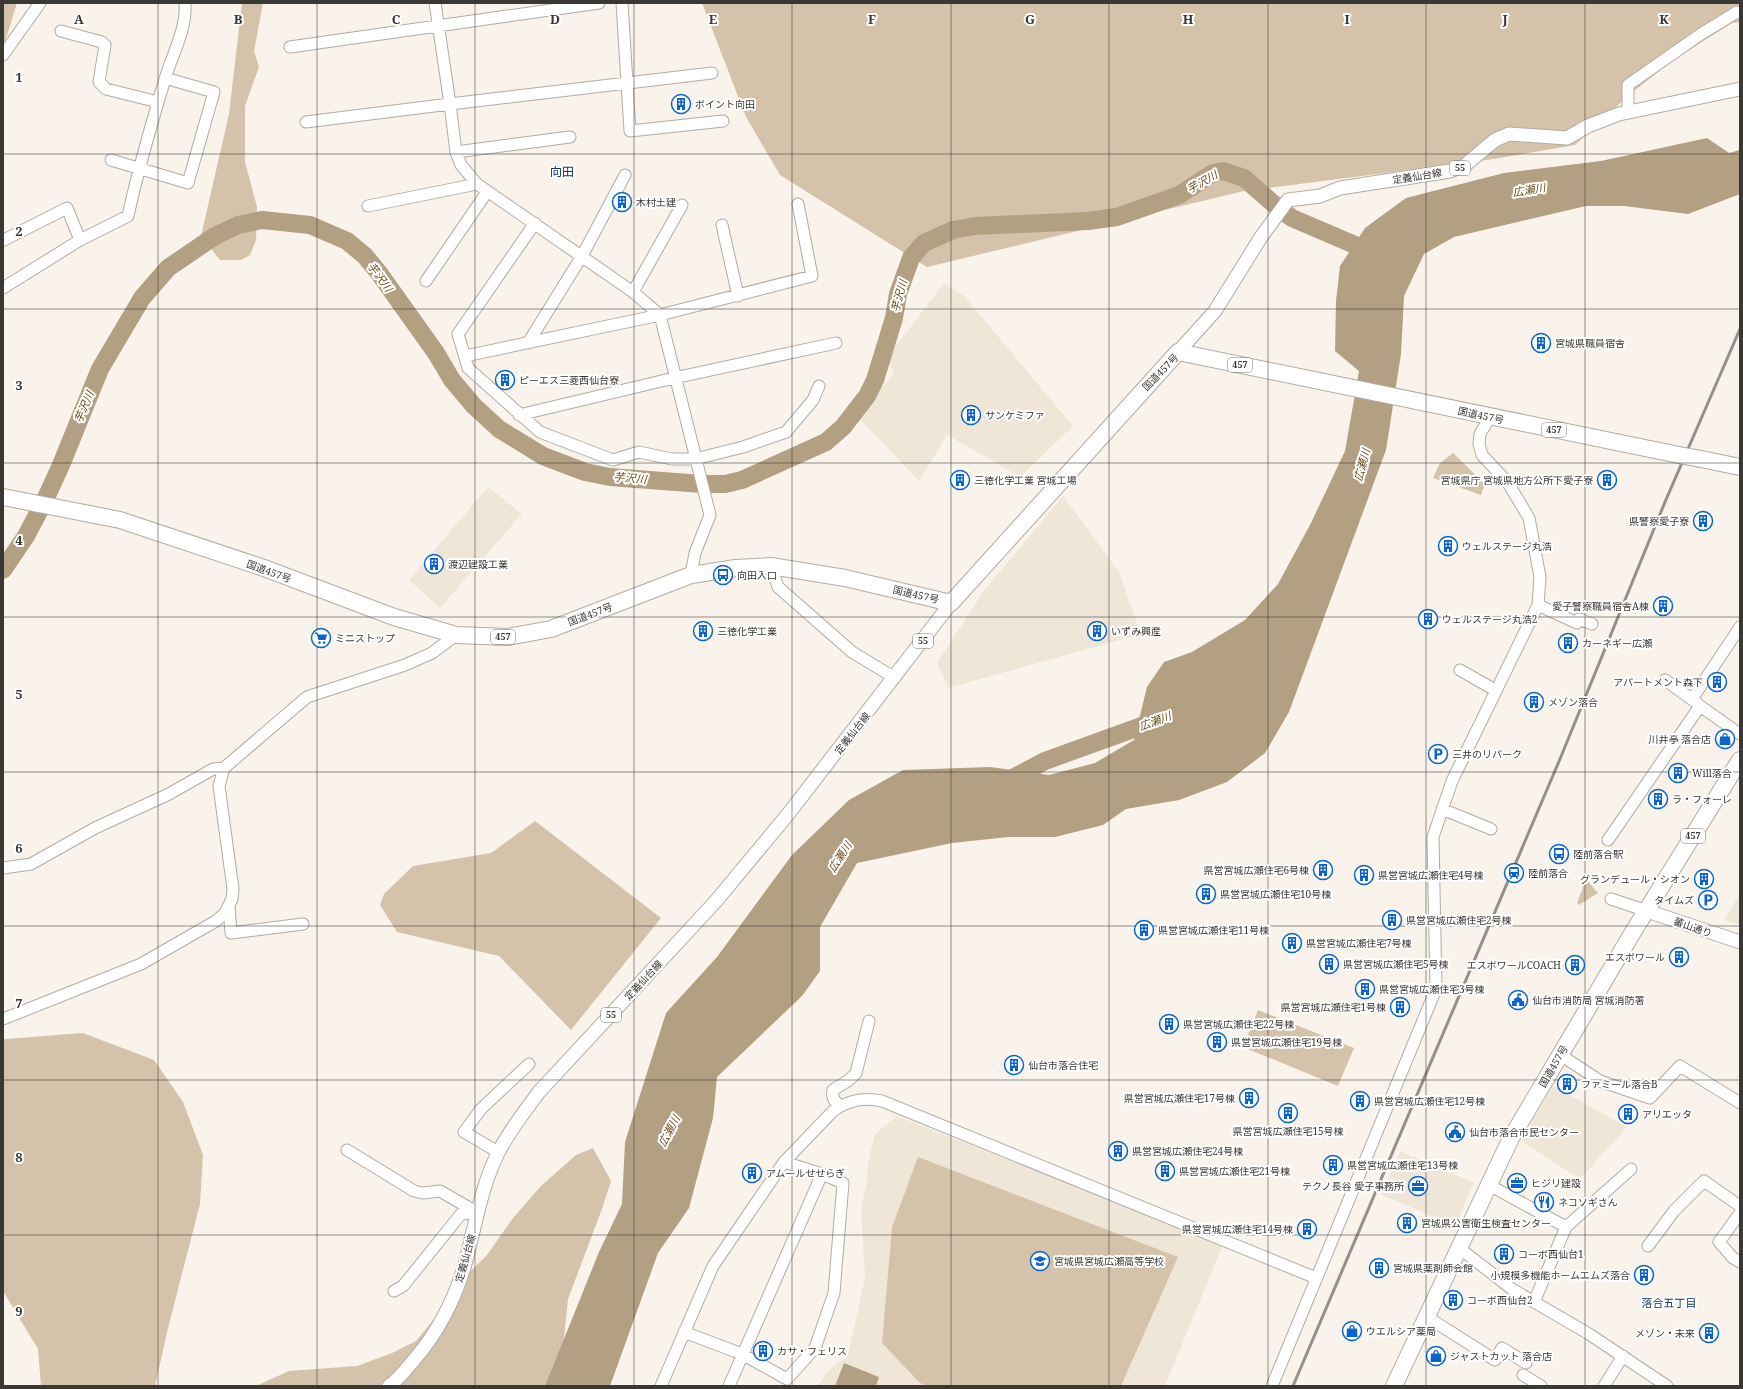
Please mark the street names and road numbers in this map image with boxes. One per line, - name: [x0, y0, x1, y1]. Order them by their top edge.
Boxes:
- road number: 55: [1450, 161, 1470, 175]
- street label: 定義仙台線: [1391, 165, 1443, 187]
- street label: 国道457号: [1139, 350, 1181, 394]
- road number: 457: [1228, 358, 1252, 372]
- street label: 国道457号: [1457, 403, 1505, 427]
- road number: 457: [1542, 423, 1566, 437]
- street label: 国道457号: [245, 556, 293, 586]
- street label: 国道457号: [892, 582, 940, 606]
- street label: 国道457号: [566, 599, 614, 629]
- road number: 457: [491, 630, 515, 644]
- road number: 55: [913, 634, 933, 648]
- street label: 定義仙台線: [831, 709, 873, 757]
- road number: 457: [1681, 829, 1705, 843]
- street label: 蕃山通り: [1672, 914, 1714, 940]
- street label: 定義仙台線: [621, 957, 665, 1003]
- road number: 55: [601, 1008, 621, 1022]
- street label: 国道457号: [1535, 1042, 1571, 1090]
- street label: 定義仙台線: [451, 1232, 479, 1284]

